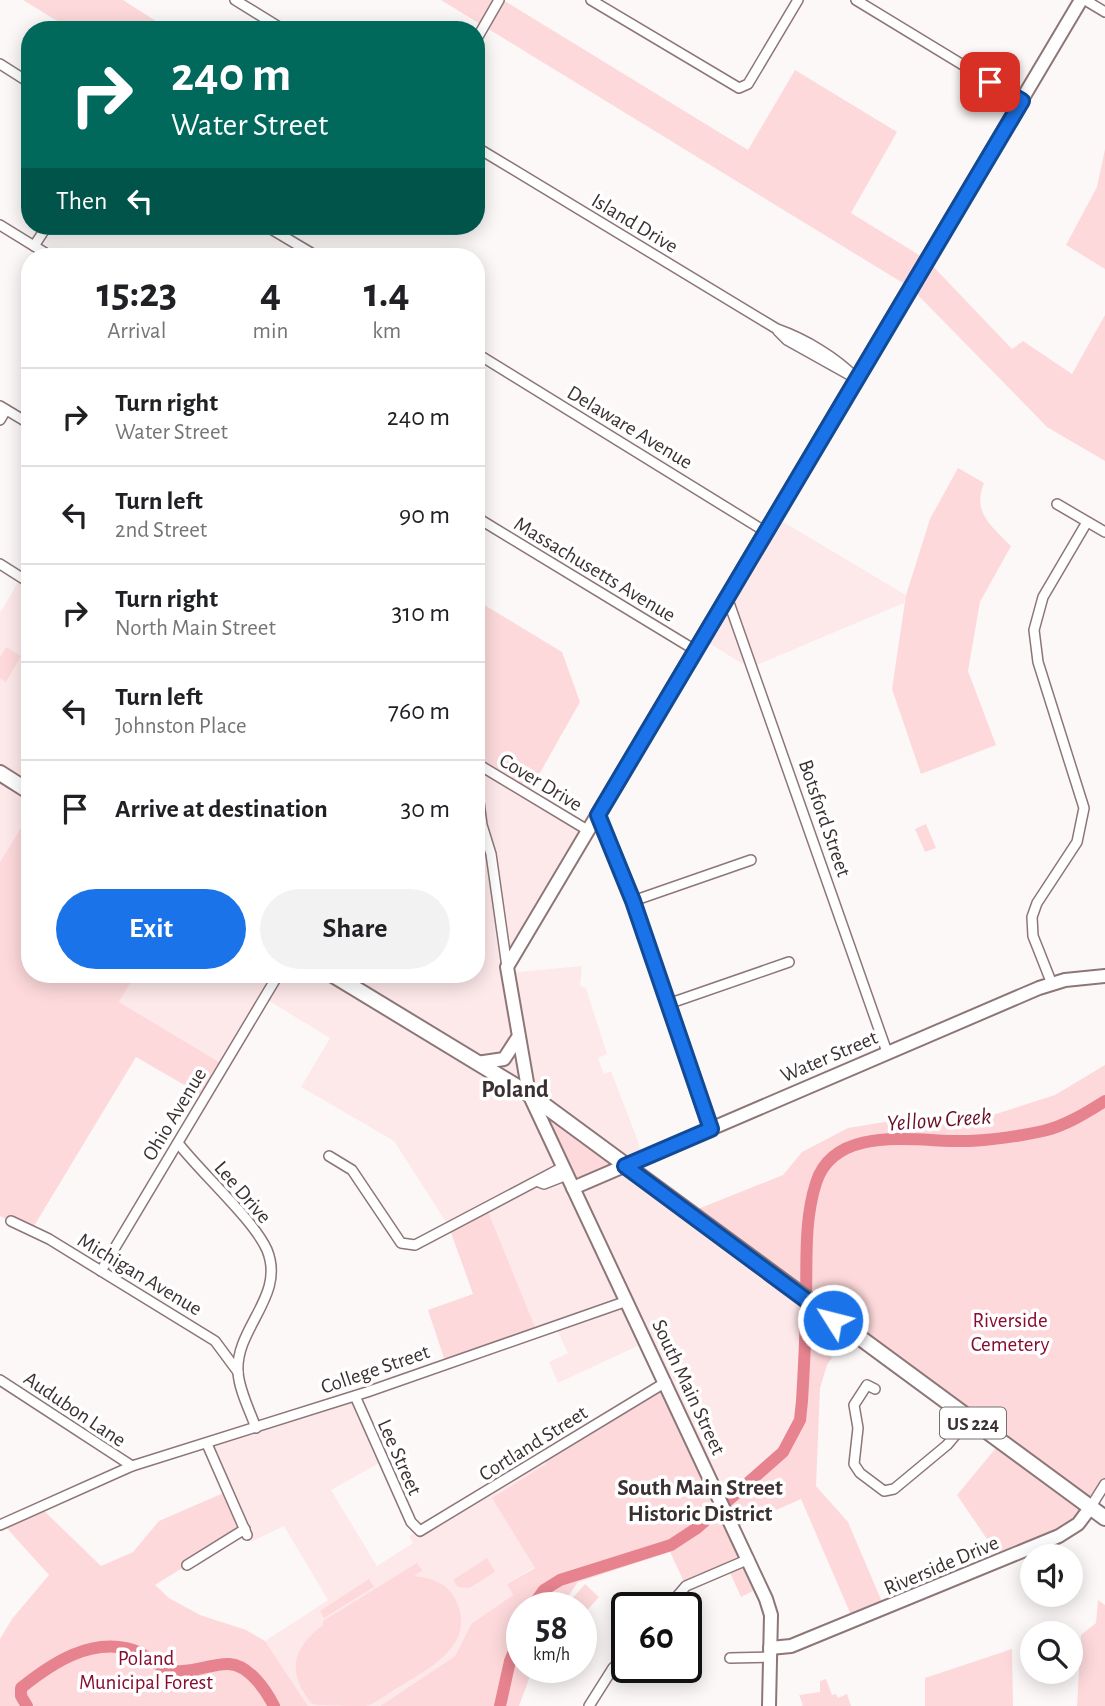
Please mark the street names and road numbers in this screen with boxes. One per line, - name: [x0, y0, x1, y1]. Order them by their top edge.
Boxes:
- street label: Island Drive: [588, 190, 682, 257]
- street label: Delaware Avenue: [563, 382, 696, 473]
- street label: Massachusetts Avenue: [510, 513, 679, 626]
- street label: Cover Drive: [496, 750, 586, 815]
- street label: Botsford Street: [795, 757, 854, 880]
- street label: Water Street: [778, 1027, 881, 1086]
- street label: Ohio Avenue: [139, 1064, 210, 1164]
- street label: Lee Drive: [210, 1157, 275, 1228]
- street label: Michigan Avenue: [74, 1229, 205, 1320]
- street label: South Main Street: [648, 1316, 729, 1458]
- street label: College Street: [318, 1341, 433, 1398]
- street label: Audubon Lane: [20, 1368, 129, 1451]
- street label: Cortland Street: [475, 1402, 591, 1485]
- road number: US 224: [940, 1408, 1006, 1438]
- street label: Lee Street: [374, 1416, 426, 1499]
- street label: Riverside Drive: [881, 1532, 1002, 1599]

